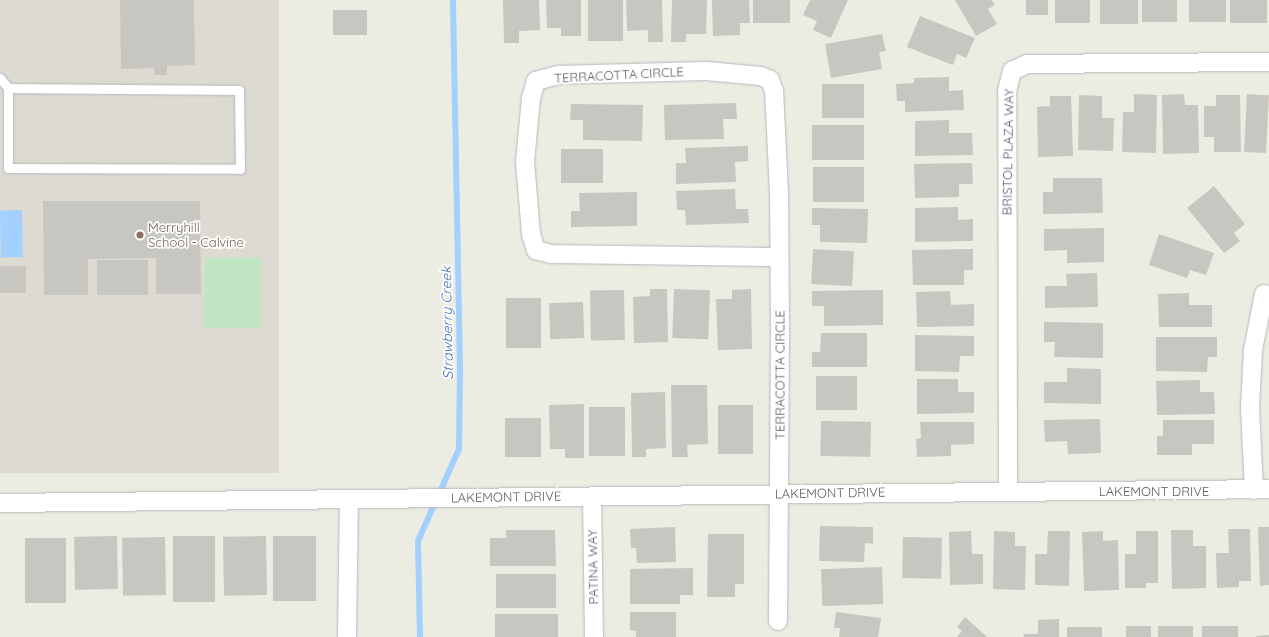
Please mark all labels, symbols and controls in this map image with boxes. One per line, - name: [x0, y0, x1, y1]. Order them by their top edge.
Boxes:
- street label: TERRACOTTA CIRCLE: [554, 64, 684, 86]
- street label: BRISTOL PLAZA WAY: [999, 89, 1017, 215]
- place label: Merryhill School - Calvine: [148, 220, 244, 251]
- marker: Merryhill School - Calvine: [135, 230, 145, 240]
- water label: Strawberry Creek: [438, 266, 456, 380]
- street label: TERRACOTTA CIRCLE: [772, 310, 788, 440]
- street label: LAKEMONT DRIVE: [1099, 483, 1209, 499]
- street label: LAKEMONT DRIVE: [775, 484, 885, 502]
- street label: LAKEMONT DRIVE: [451, 488, 561, 506]
- street label: PATINA WAY: [585, 529, 601, 605]

